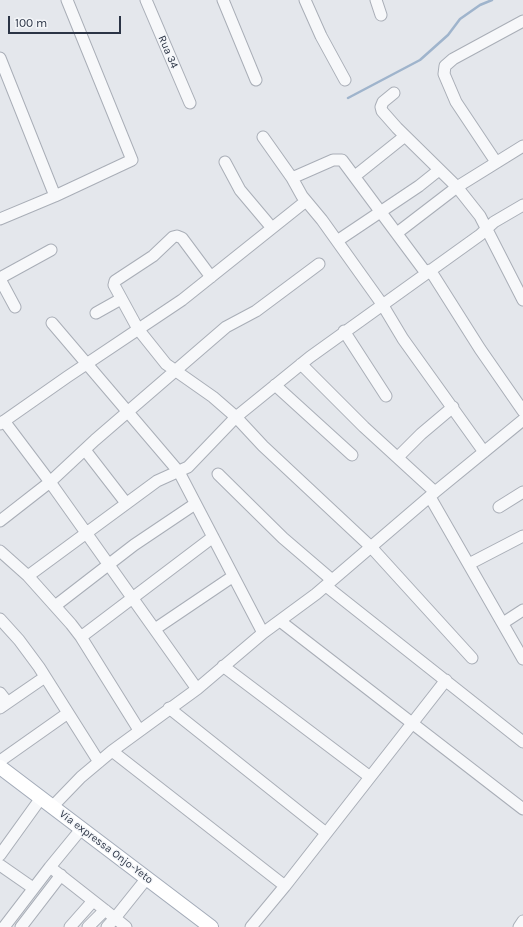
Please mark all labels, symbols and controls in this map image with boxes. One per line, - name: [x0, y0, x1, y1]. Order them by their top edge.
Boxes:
- scale bar: [10, 8, 123, 34]
- text: 100 m: [15, 16, 47, 30]
- street label: Rua 34: [155, 33, 181, 71]
- street label: Via expressa Onjo-Yeto: [57, 807, 155, 887]

